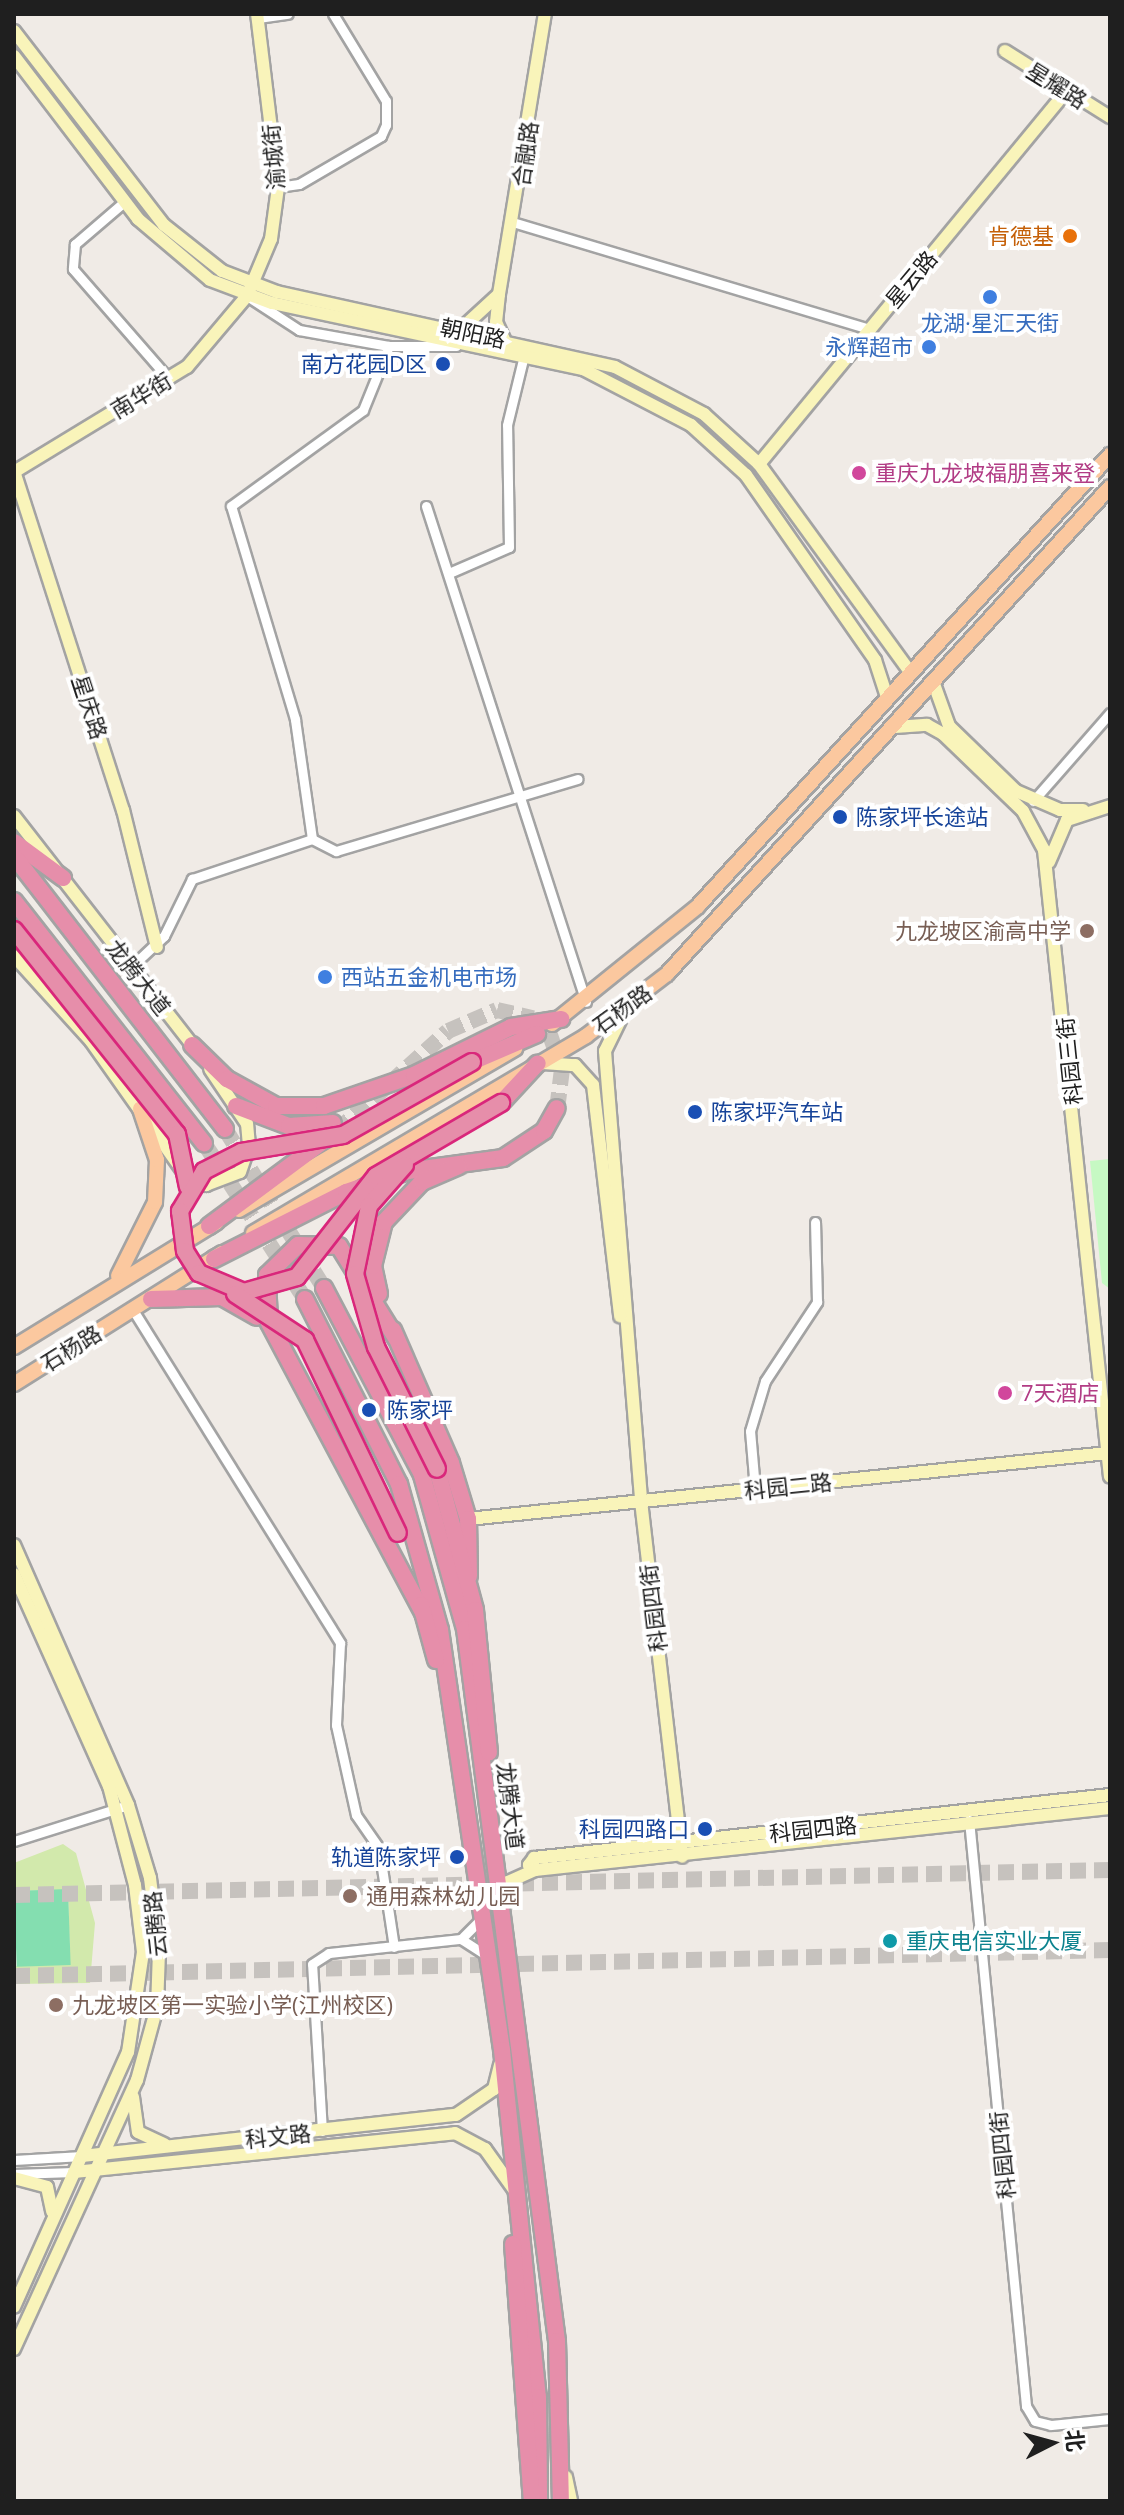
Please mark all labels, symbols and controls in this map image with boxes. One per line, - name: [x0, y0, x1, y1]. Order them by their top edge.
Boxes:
- street label: 星耀路: [1022, 56, 1092, 114]
- street label: 合融路: [507, 119, 543, 189]
- street label: 渝城街: [257, 123, 289, 191]
- place label: 肯德基: [988, 223, 1054, 249]
- marker: 肯德基: [1061, 227, 1079, 245]
- street label: 星云路: [880, 245, 942, 313]
- marker: 龙湖·星汇天街: [981, 288, 999, 306]
- place label: 龙湖·星汇天街: [921, 310, 1059, 336]
- street label: 朝阳路: [438, 313, 508, 353]
- place label: 永辉超市: [825, 334, 913, 360]
- marker: 永辉超市: [920, 338, 938, 356]
- place label: 南方花园D区: [301, 351, 427, 377]
- marker: 南方花园D区: [434, 355, 452, 373]
- street label: 南华街: [106, 367, 176, 423]
- place label: 重庆九龙坡福朋喜来登: [875, 460, 1095, 486]
- marker: 重庆九龙坡福朋喜来登: [850, 464, 868, 482]
- street label: 星庆路: [67, 672, 113, 742]
- place label: 陈家坪长途站: [856, 804, 988, 830]
- marker: 陈家坪长途站: [831, 808, 849, 826]
- place label: 九龙坡区渝高中学: [895, 918, 1071, 944]
- marker: 九龙坡区渝高中学: [1078, 922, 1096, 940]
- street label: 龙腾大道: [102, 934, 176, 1020]
- place label: 西站五金机电市场: [341, 964, 517, 990]
- marker: 西站五金机电市场: [316, 968, 334, 986]
- street label: 石杨路: [588, 979, 656, 1039]
- street label: 科园三街: [1051, 1016, 1087, 1106]
- place label: 陈家坪汽车站: [711, 1099, 843, 1125]
- marker: 陈家坪汽车站: [686, 1103, 704, 1121]
- street label: 石杨路: [36, 1319, 106, 1377]
- place label: 7天酒店: [1021, 1380, 1100, 1406]
- marker: 7天酒店: [996, 1384, 1014, 1402]
- place label: 陈家坪: [387, 1397, 453, 1423]
- marker: 陈家坪: [358, 1399, 380, 1421]
- street label: 科园二路: [743, 1468, 833, 1504]
- street label: 科园四街: [635, 1563, 671, 1653]
- street label: 龙腾大道: [493, 1761, 529, 1851]
- street label: 科园四路: [768, 1811, 858, 1847]
- place label: 科园四路口: [579, 1816, 689, 1842]
- marker: 科园四路口: [696, 1820, 714, 1838]
- place label: 轨道陈家坪: [331, 1844, 441, 1870]
- marker: 轨道陈家坪: [448, 1848, 466, 1866]
- place label: 通用森林幼儿园: [366, 1883, 520, 1909]
- marker: 通用森林幼儿园: [341, 1887, 359, 1905]
- street label: 云腾路: [138, 1890, 172, 1958]
- place label: 重庆电信实业大厦: [906, 1928, 1082, 1954]
- marker: 重庆电信实业大厦: [881, 1932, 899, 1950]
- place label: 九龙坡区第一实验小学(江州校区): [72, 1992, 393, 2018]
- marker: 九龙坡区第一实验小学(江州校区): [47, 1996, 65, 2014]
- street label: 科园四街: [984, 2110, 1020, 2200]
- street label: 科文路: [244, 2119, 312, 2153]
- north arrow: [1012, 2403, 1092, 2483]
- text: 北: [1060, 2428, 1092, 2453]

